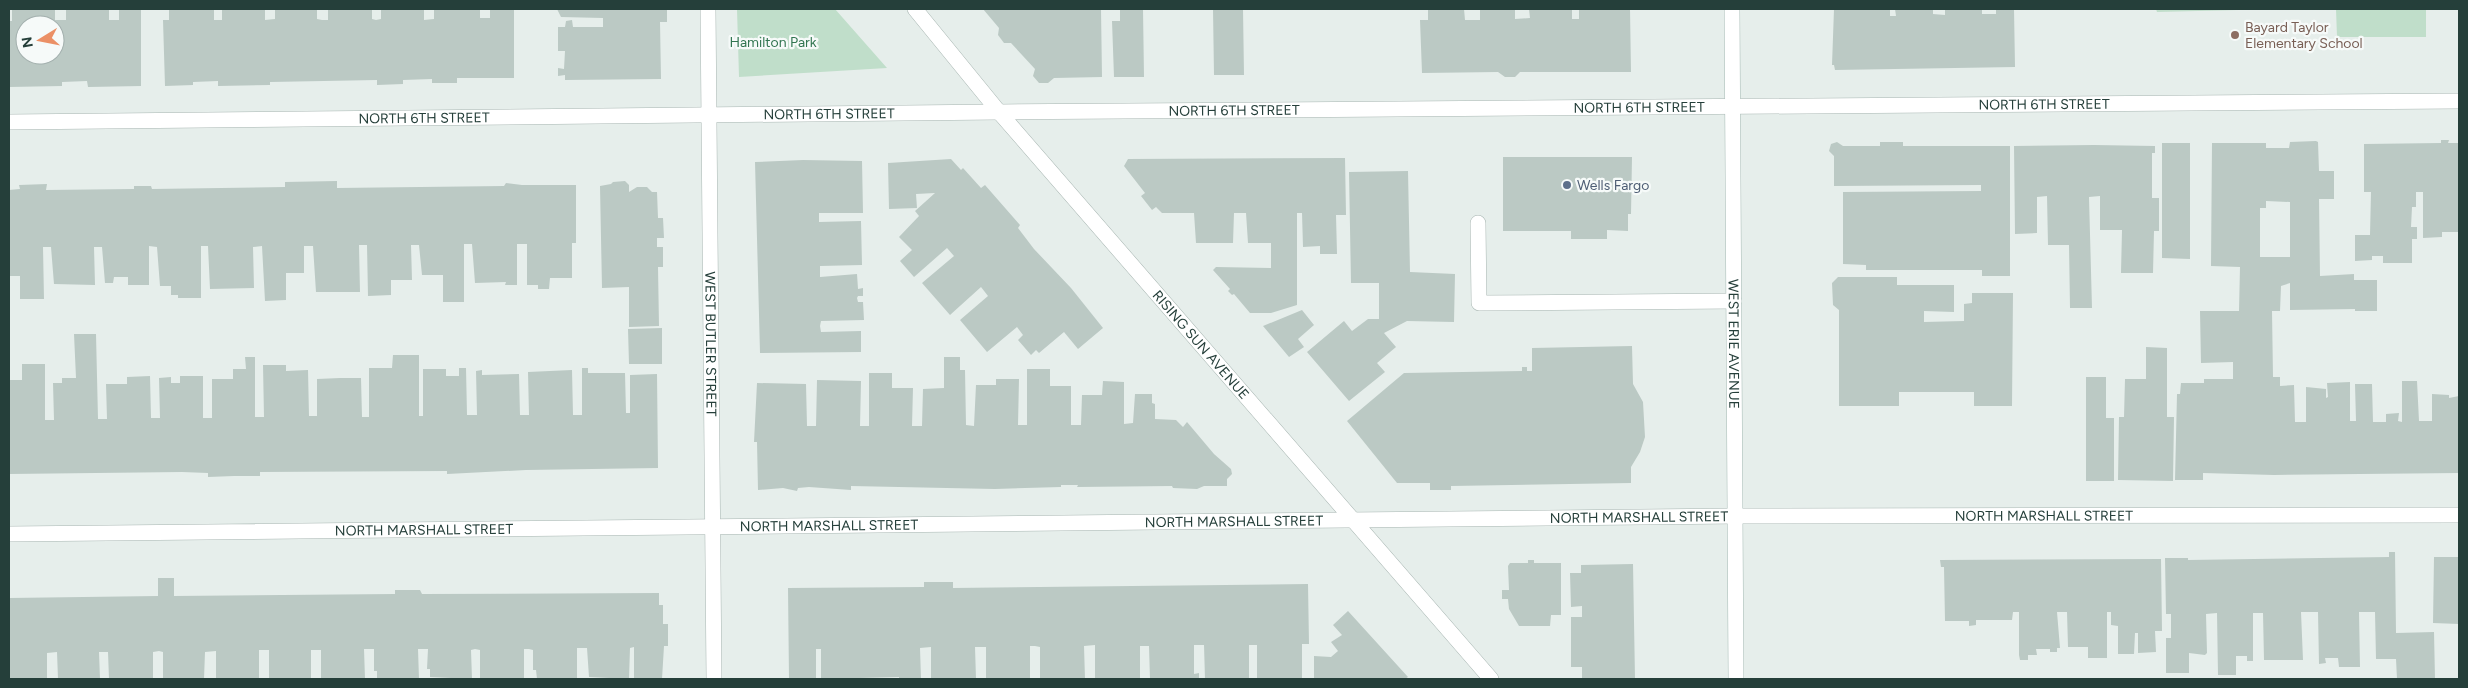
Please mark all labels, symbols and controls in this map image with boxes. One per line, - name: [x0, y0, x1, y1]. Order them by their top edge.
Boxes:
- north arrow: [15, 15, 65, 65]
- place label: Bayard Taylor Elementary School: [2245, 19, 2363, 52]
- marker: Bayard Taylor Elementary School: [2229, 29, 2241, 41]
- park label: Hamilton Park: [729, 34, 817, 51]
- text: N: [18, 35, 37, 49]
- street label: NORTH 6TH STREET: [1978, 96, 2110, 114]
- street label: NORTH 6TH STREET: [1573, 99, 1705, 117]
- street label: NORTH 6TH STREET: [1168, 102, 1300, 120]
- street label: NORTH 6TH STREET: [763, 105, 895, 123]
- street label: NORTH 6TH STREET: [358, 109, 490, 127]
- place label: Wells Fargo: [1577, 177, 1649, 194]
- marker: Wells Fargo: [1561, 179, 1573, 191]
- street label: WEST BUTLER STREET: [701, 271, 720, 417]
- street label: WEST ERIE AVENUE: [1725, 279, 1742, 409]
- street label: RISING SUN AVENUE: [1149, 287, 1252, 403]
- street label: NORTH MARSHALL STREET: [1955, 507, 2133, 525]
- street label: NORTH MARSHALL STREET: [1550, 508, 1728, 527]
- street label: NORTH MARSHALL STREET: [1145, 512, 1323, 531]
- street label: NORTH MARSHALL STREET: [740, 517, 918, 535]
- street label: NORTH MARSHALL STREET: [335, 521, 514, 540]

